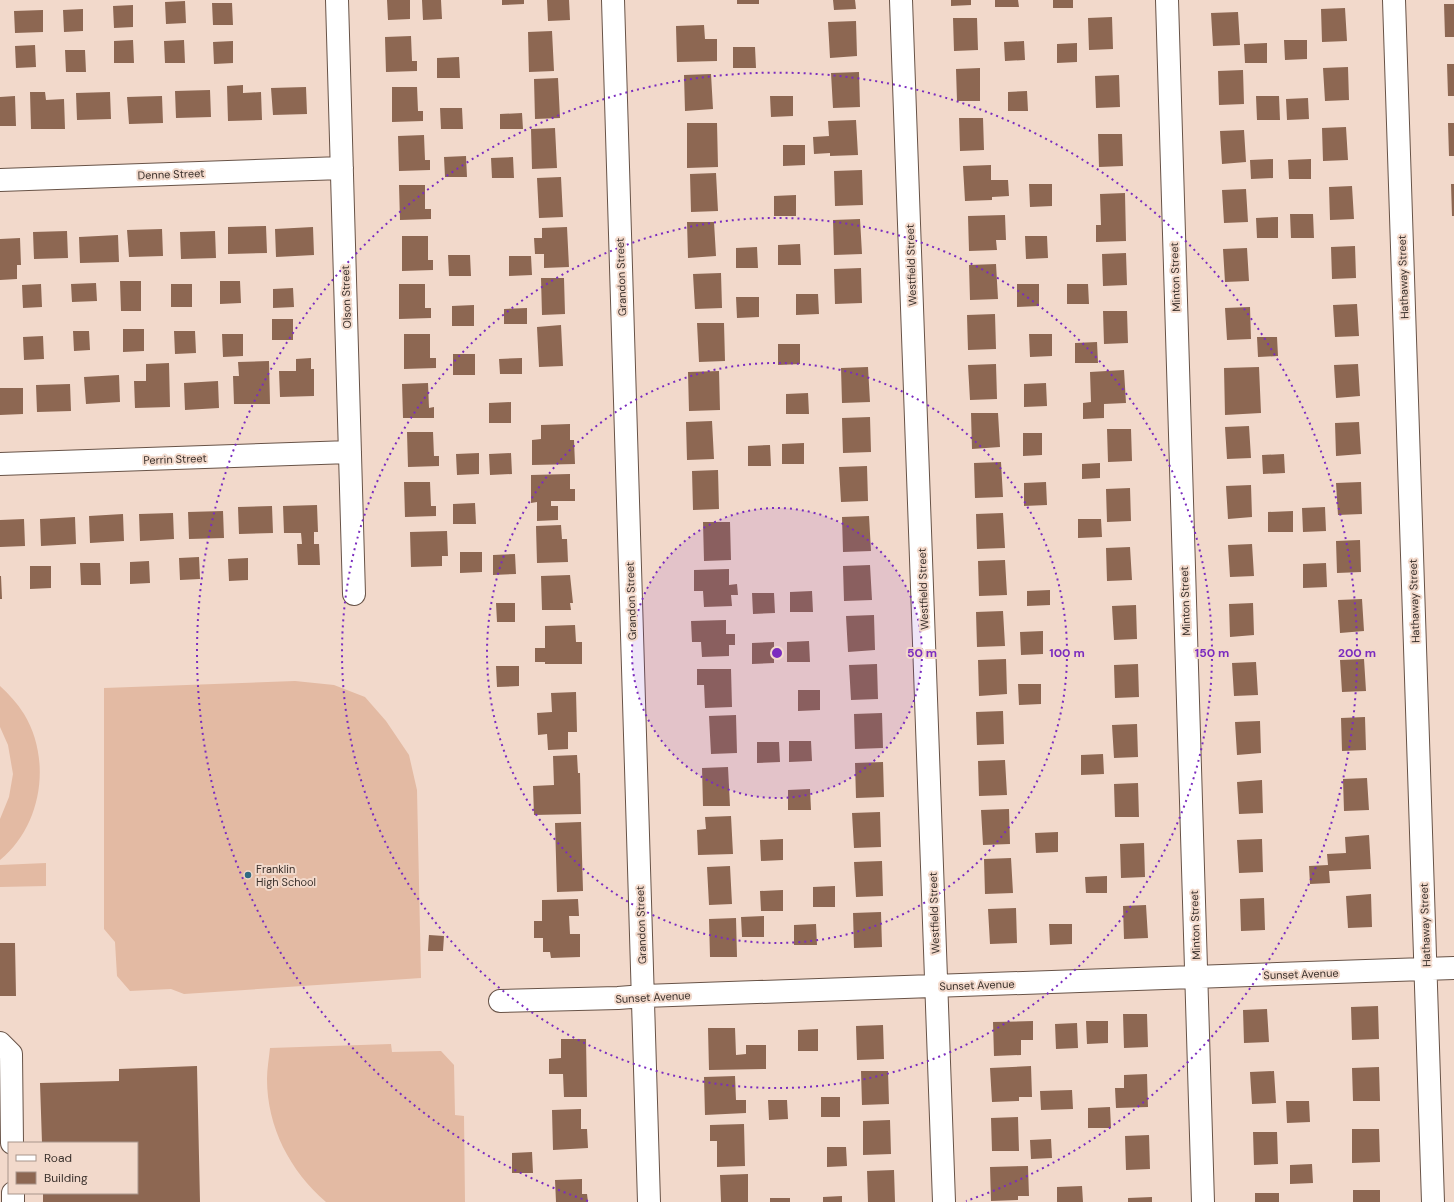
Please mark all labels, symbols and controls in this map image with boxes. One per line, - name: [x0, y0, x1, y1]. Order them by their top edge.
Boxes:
- street label: Denne Street: [137, 166, 205, 182]
- street label: Westfield Street: [903, 224, 919, 306]
- street label: Hathaway Street: [1395, 235, 1411, 319]
- street label: Grandon Street: [613, 238, 629, 316]
- street label: Minton Street: [1167, 242, 1183, 312]
- street label: Olson Street: [338, 265, 354, 329]
- street label: Perrin Street: [143, 451, 207, 467]
- street label: Westfield Street: [915, 548, 931, 630]
- street label: Hathaway Street: [1406, 559, 1422, 643]
- street label: Grandon Street: [623, 562, 639, 640]
- street label: Minton Street: [1177, 566, 1193, 636]
- text: 50 m: [907, 645, 937, 661]
- text: 100 m: [1049, 645, 1085, 661]
- text: 150 m: [1195, 645, 1229, 661]
- text: 200 m: [1338, 645, 1376, 661]
- centre of rings: [770, 646, 784, 660]
- place label: Franklin High School: [256, 862, 316, 889]
- marker: Franklin High School: [243, 870, 253, 880]
- street label: Westfield Street: [926, 872, 942, 954]
- street label: Hathaway Street: [1417, 883, 1433, 967]
- street label: Grandon Street: [633, 886, 649, 964]
- street label: Minton Street: [1187, 890, 1203, 960]
- street label: Sunset Avenue: [1263, 966, 1339, 982]
- street label: Sunset Avenue: [939, 977, 1015, 993]
- street label: Sunset Avenue: [615, 988, 691, 1006]
- legend: [8, 1142, 138, 1194]
- text: Road: [44, 1150, 72, 1166]
- text: Building: [44, 1170, 88, 1186]

